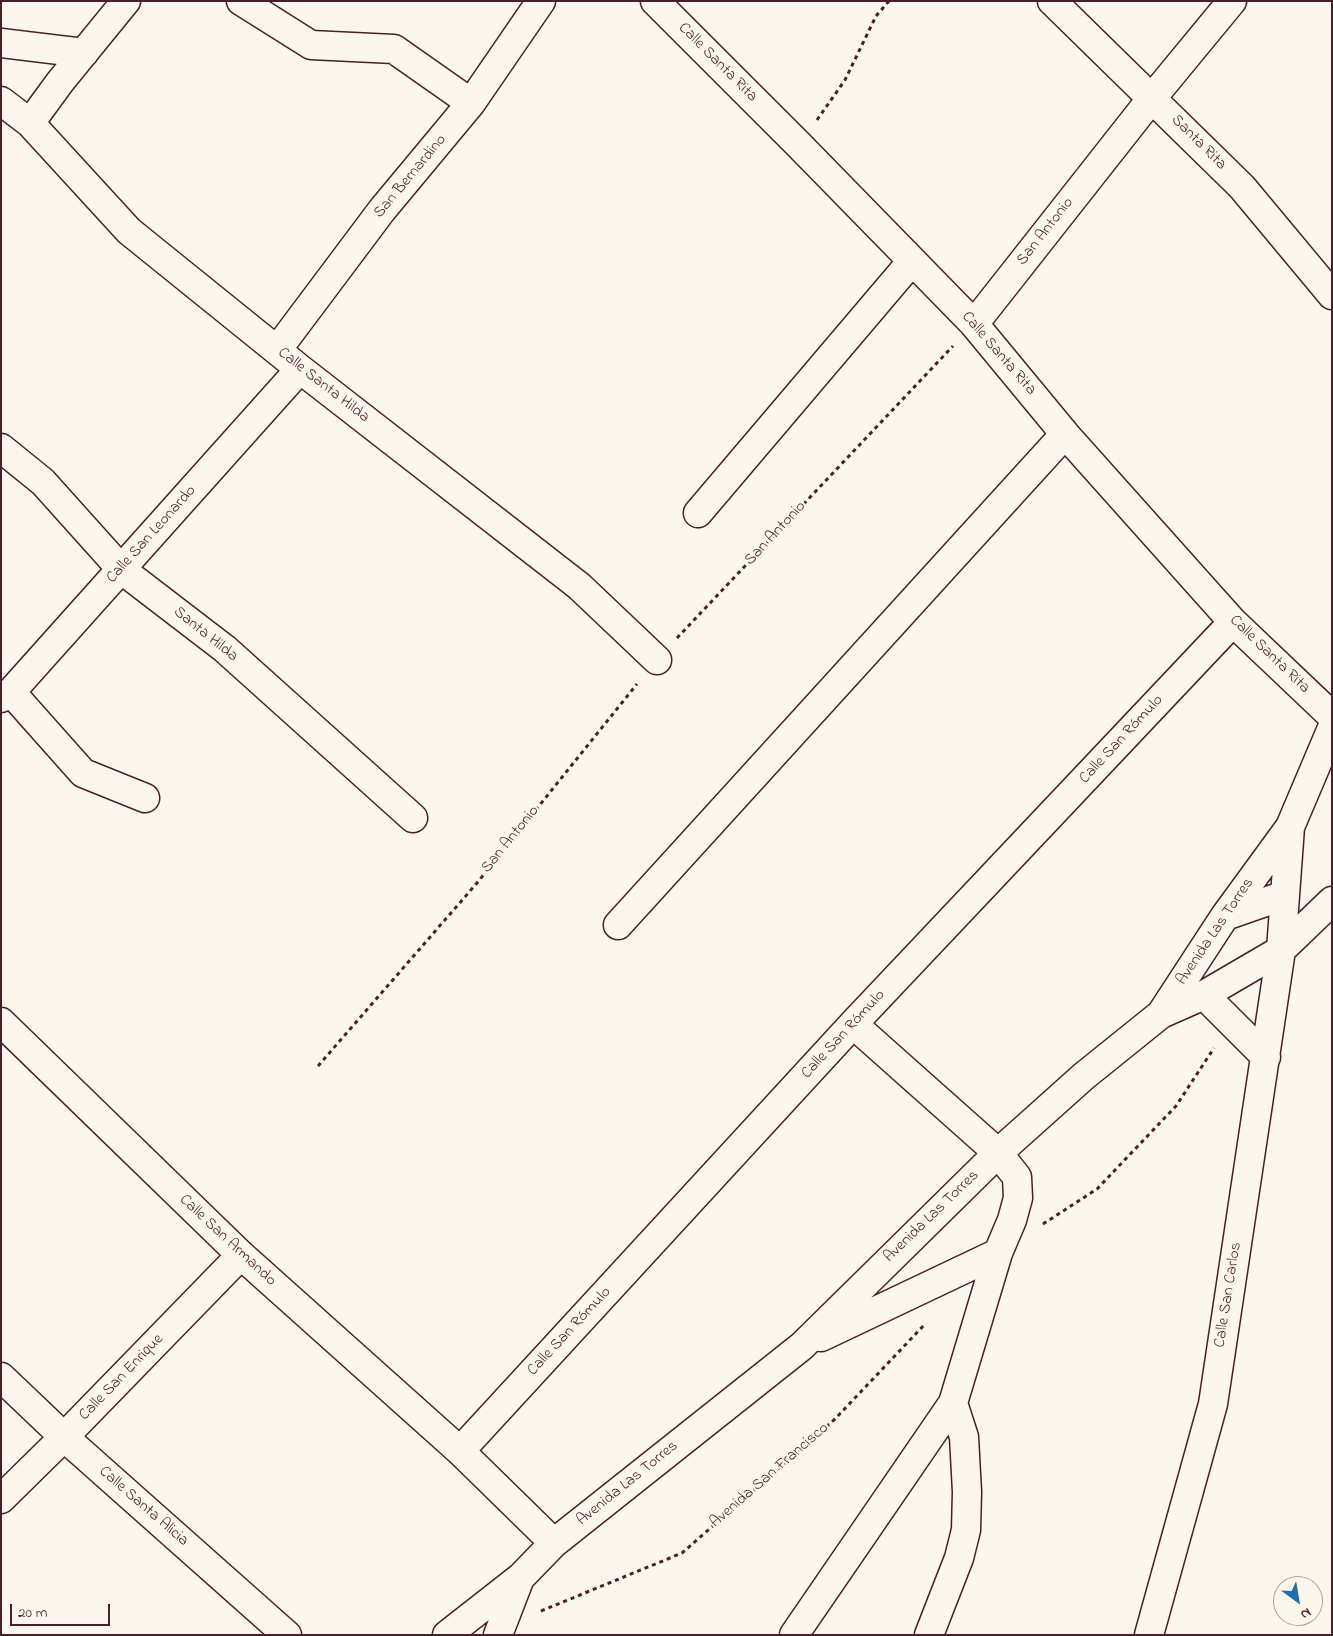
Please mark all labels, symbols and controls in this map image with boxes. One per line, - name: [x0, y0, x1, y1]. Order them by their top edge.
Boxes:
- street label: Calle Santa Rita: [673, 19, 761, 107]
- street label: Santa Rita: [1166, 111, 1230, 175]
- street label: San Bernardino: [370, 131, 452, 223]
- street label: San Antonio: [1013, 194, 1079, 270]
- street label: Calle Santa Rita: [956, 308, 1040, 400]
- street label: Calle Santa Hilda: [273, 344, 373, 428]
- street label: Calle San Leonardo: [103, 482, 201, 588]
- street label: San Antonio: [741, 498, 811, 570]
- street label: Santa Hilda: [169, 603, 241, 667]
- street label: Calle Santa Rita: [1225, 612, 1313, 698]
- street label: Calle San Rómulo: [1076, 692, 1168, 788]
- street label: San Antonio: [478, 802, 544, 878]
- street label: Avenida Las Torres: [1173, 875, 1259, 989]
- street label: Calle San Rómulo: [798, 987, 890, 1083]
- street label: Avenida Las Torres: [880, 1167, 984, 1267]
- street label: Calle San Armando: [174, 1191, 280, 1291]
- street label: Calle San Carlos: [1211, 1241, 1247, 1349]
- street label: Calle San Rómulo: [524, 1284, 616, 1380]
- street label: Calle San Enrique: [76, 1331, 168, 1425]
- street label: Avenida San Francisco: [707, 1419, 833, 1533]
- street label: Avenida Las Torres: [573, 1437, 683, 1531]
- street label: Calle Santa Alicia: [94, 1463, 192, 1551]
- north arrow: [1273, 1576, 1323, 1626]
- scale bar: [12, 1594, 112, 1626]
- text: 20 m: [18, 1602, 47, 1624]
- text: N: [1296, 1602, 1315, 1625]

